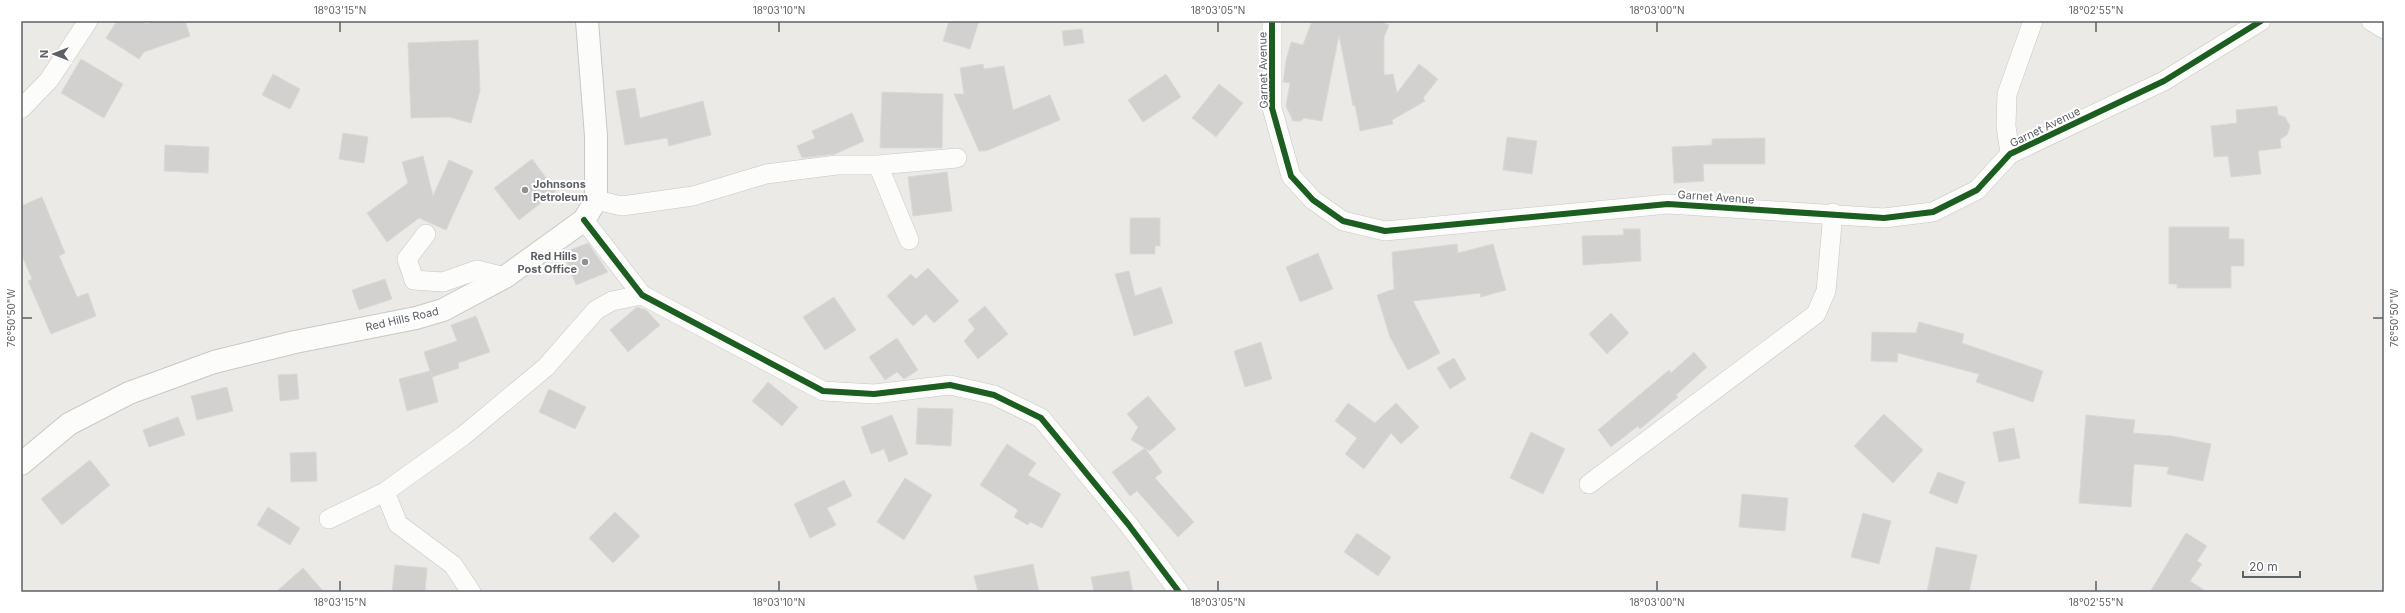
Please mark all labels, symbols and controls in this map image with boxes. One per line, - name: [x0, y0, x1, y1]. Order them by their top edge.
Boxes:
- text: 18°03'15"N: [314, 4, 366, 16]
- text: 18°03'10"N: [753, 4, 805, 16]
- text: 18°03'05"N: [1191, 4, 1245, 16]
- text: 18°03'00"N: [1630, 4, 1684, 16]
- text: 18°02'55"N: [2069, 4, 2123, 16]
- street label: Garnet Avenue: [1255, 31, 1271, 109]
- north arrow: [34, 34, 74, 74]
- text: N: [37, 50, 51, 58]
- street label: Garnet Avenue: [2007, 104, 2083, 150]
- place label: Johnsons Petroleum: [533, 177, 588, 204]
- marker: Johnsons Petroleum: [520, 185, 530, 195]
- street label: Garnet Avenue: [1677, 187, 1755, 207]
- place label: Red Hills Post Office: [518, 249, 577, 276]
- marker: Red Hills Post Office: [580, 257, 590, 267]
- text: 76°50'50"W: [5, 289, 17, 347]
- text: 76°50'50"W: [2388, 289, 2400, 347]
- street label: Red Hills Road: [364, 304, 440, 334]
- scale bar: [2243, 553, 2300, 579]
- text: 20 m: [2249, 559, 2278, 574]
- text: 18°03'15"N: [314, 596, 366, 608]
- text: 18°03'10"N: [753, 596, 805, 608]
- text: 18°03'05"N: [1191, 596, 1245, 608]
- text: 18°03'00"N: [1630, 596, 1684, 608]
- text: 18°02'55"N: [2069, 596, 2123, 608]

